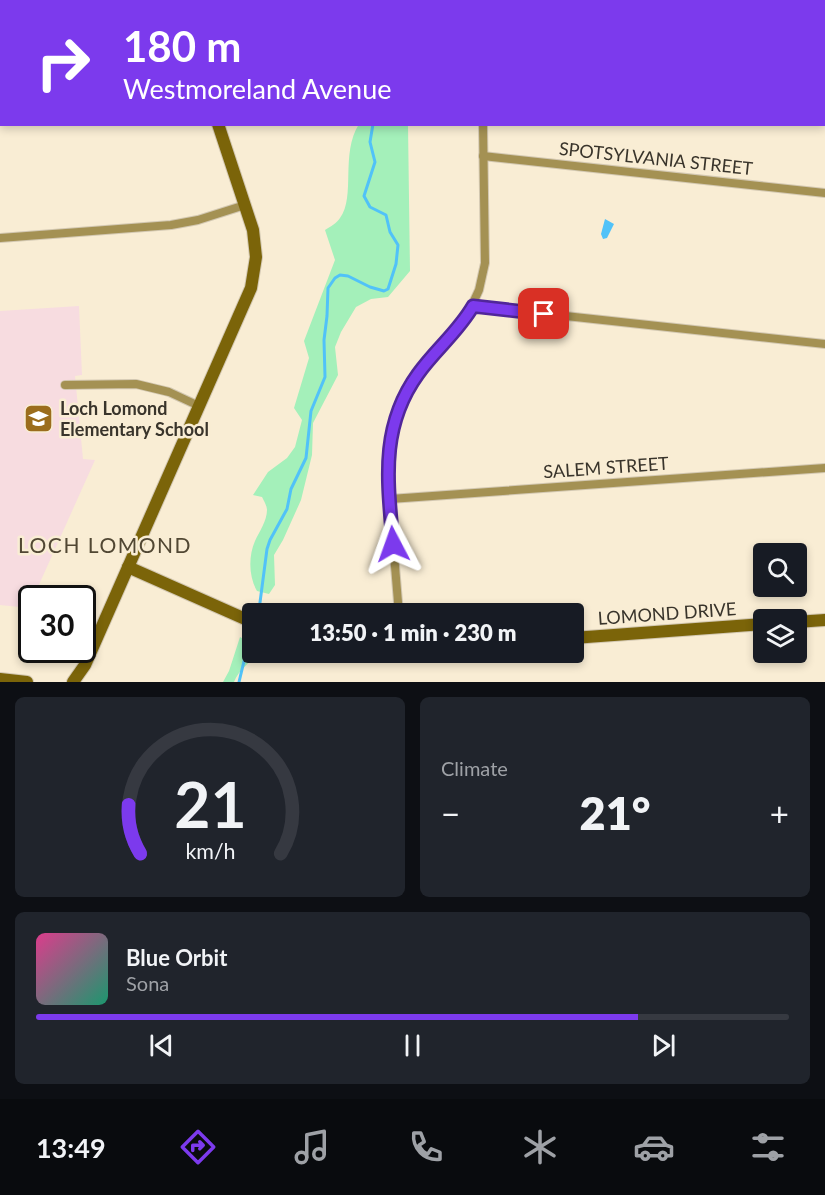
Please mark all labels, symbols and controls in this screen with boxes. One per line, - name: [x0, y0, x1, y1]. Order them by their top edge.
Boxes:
- text: 180 m: [123, 21, 241, 71]
- icon: right: [24, 24, 102, 102]
- text: Westmoreland Avenue: [123, 72, 391, 105]
- street label: SPOTSYLVANIA STREET: [558, 137, 754, 179]
- pin: [518, 288, 569, 339]
- icon: arrive: [527, 297, 560, 330]
- place label: Loch Lomond Elementary School: [60, 397, 209, 440]
- school or university icon: Loch Lomond Elementary School: [23, 402, 55, 434]
- street label: SALEM STREET: [542, 452, 670, 482]
- position arrow: [361, 512, 425, 576]
- district label: LOCH LOMOND: [18, 532, 192, 557]
- map controls: [753, 543, 807, 663]
- button: search: [753, 543, 807, 597]
- speed limit sign: 30: [18, 585, 96, 663]
- street label: LOMOND DRIVE: [597, 597, 737, 629]
- button: layers: [753, 609, 807, 663]
- text: 13:50 · 1 min · 230 m: [310, 619, 516, 646]
- text: Climate: [441, 756, 508, 780]
- text: 21: [174, 766, 246, 841]
- text: 21°: [580, 786, 650, 840]
- text: −: [441, 793, 460, 833]
- text: +: [770, 793, 789, 833]
- text: km/h: [185, 838, 235, 864]
- text: Blue Orbit: [126, 944, 227, 971]
- text: Sona: [126, 971, 169, 995]
- icon: previous: [145, 1029, 178, 1062]
- icon: pause: [396, 1029, 429, 1062]
- icon: next: [647, 1029, 680, 1062]
- icon: directions: [177, 1126, 219, 1168]
- icon: music: [291, 1126, 333, 1168]
- icon: phone: [405, 1126, 447, 1168]
- icon: climate: [519, 1126, 561, 1168]
- icon: car: [633, 1126, 675, 1168]
- icon: filters: [747, 1126, 789, 1168]
- text: 13:49: [36, 1131, 106, 1164]

